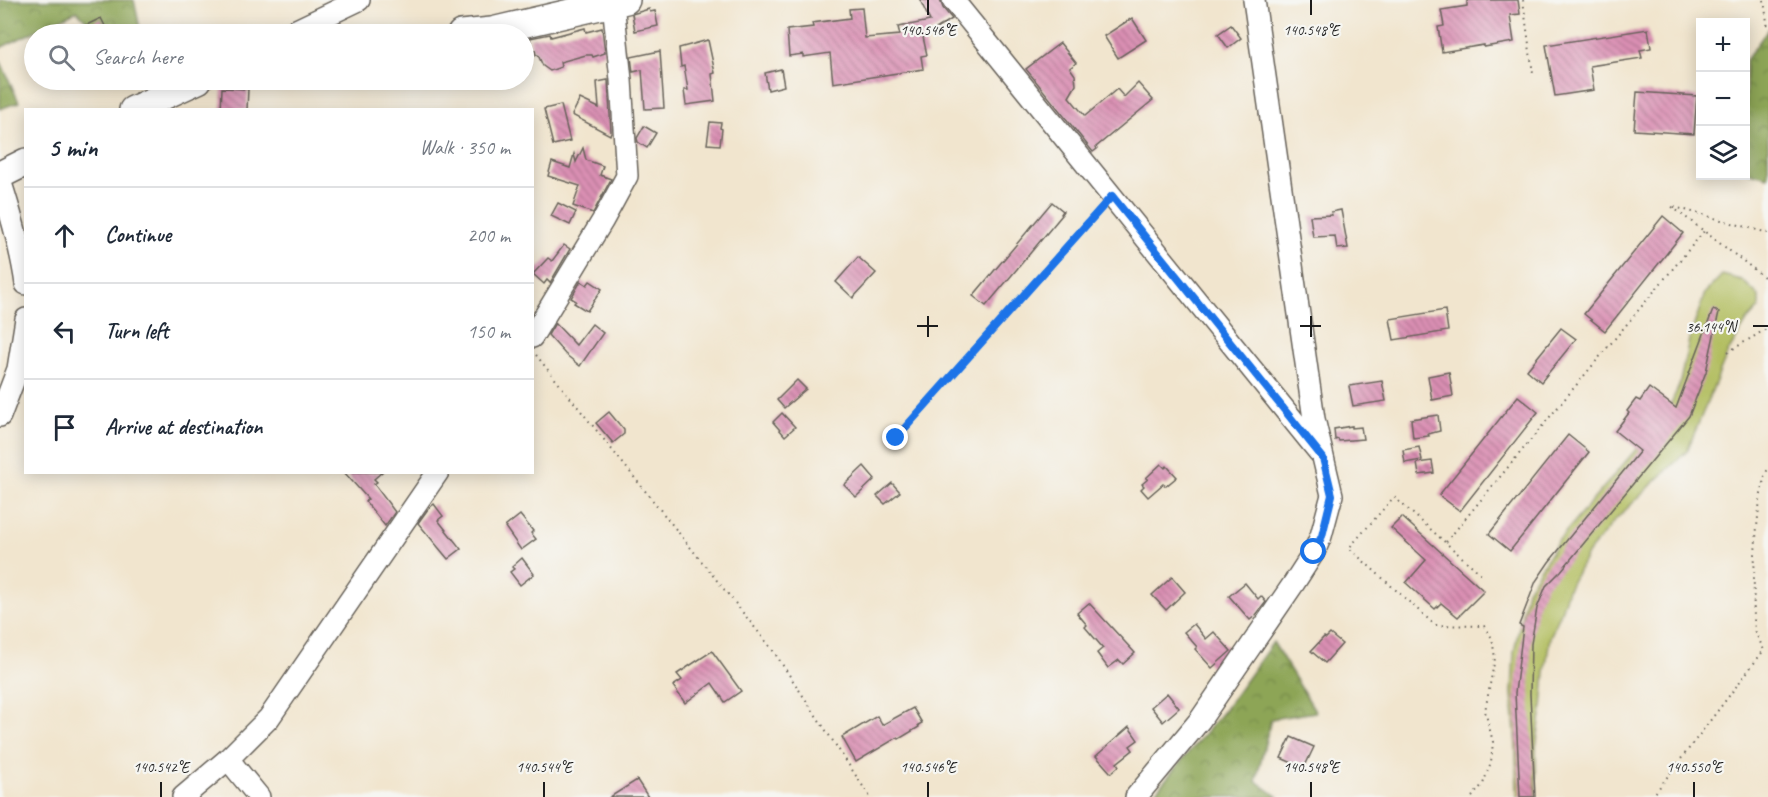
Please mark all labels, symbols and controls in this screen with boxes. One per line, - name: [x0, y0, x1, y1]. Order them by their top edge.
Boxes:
- map controls: [1696, 18, 1750, 180]
- button: +: [1696, 18, 1750, 72]
- text: 140.546°E: [900, 21, 958, 40]
- text: 140.548°E: [1283, 21, 1341, 40]
- search box: [24, 24, 534, 90]
- icon: search: [45, 41, 78, 74]
- text: Search here: [93, 43, 183, 71]
- button: −: [1696, 72, 1750, 126]
- button: layers: [1696, 126, 1750, 180]
- text: 5 min: [48, 131, 97, 164]
- text: Walk · 350 m: [420, 135, 510, 160]
- icon: ahead: [48, 219, 81, 252]
- text: Continue: [105, 221, 171, 249]
- text: 200 m: [467, 223, 510, 248]
- icon: left: [48, 315, 81, 348]
- text: Turn left: [105, 317, 169, 345]
- text: 36.144°N: [1686, 318, 1739, 337]
- text: 150 m: [467, 319, 510, 344]
- icon: arrive: [48, 411, 81, 444]
- text: Arrive at destination: [105, 413, 262, 441]
- route end: [882, 424, 908, 450]
- route start: [1300, 538, 1326, 564]
- text: 140.542°E: [133, 758, 191, 777]
- text: 140.544°E: [516, 758, 574, 777]
- text: 140.546°E: [900, 758, 958, 777]
- text: 140.548°E: [1283, 758, 1341, 777]
- text: 140.550°E: [1666, 758, 1724, 777]

